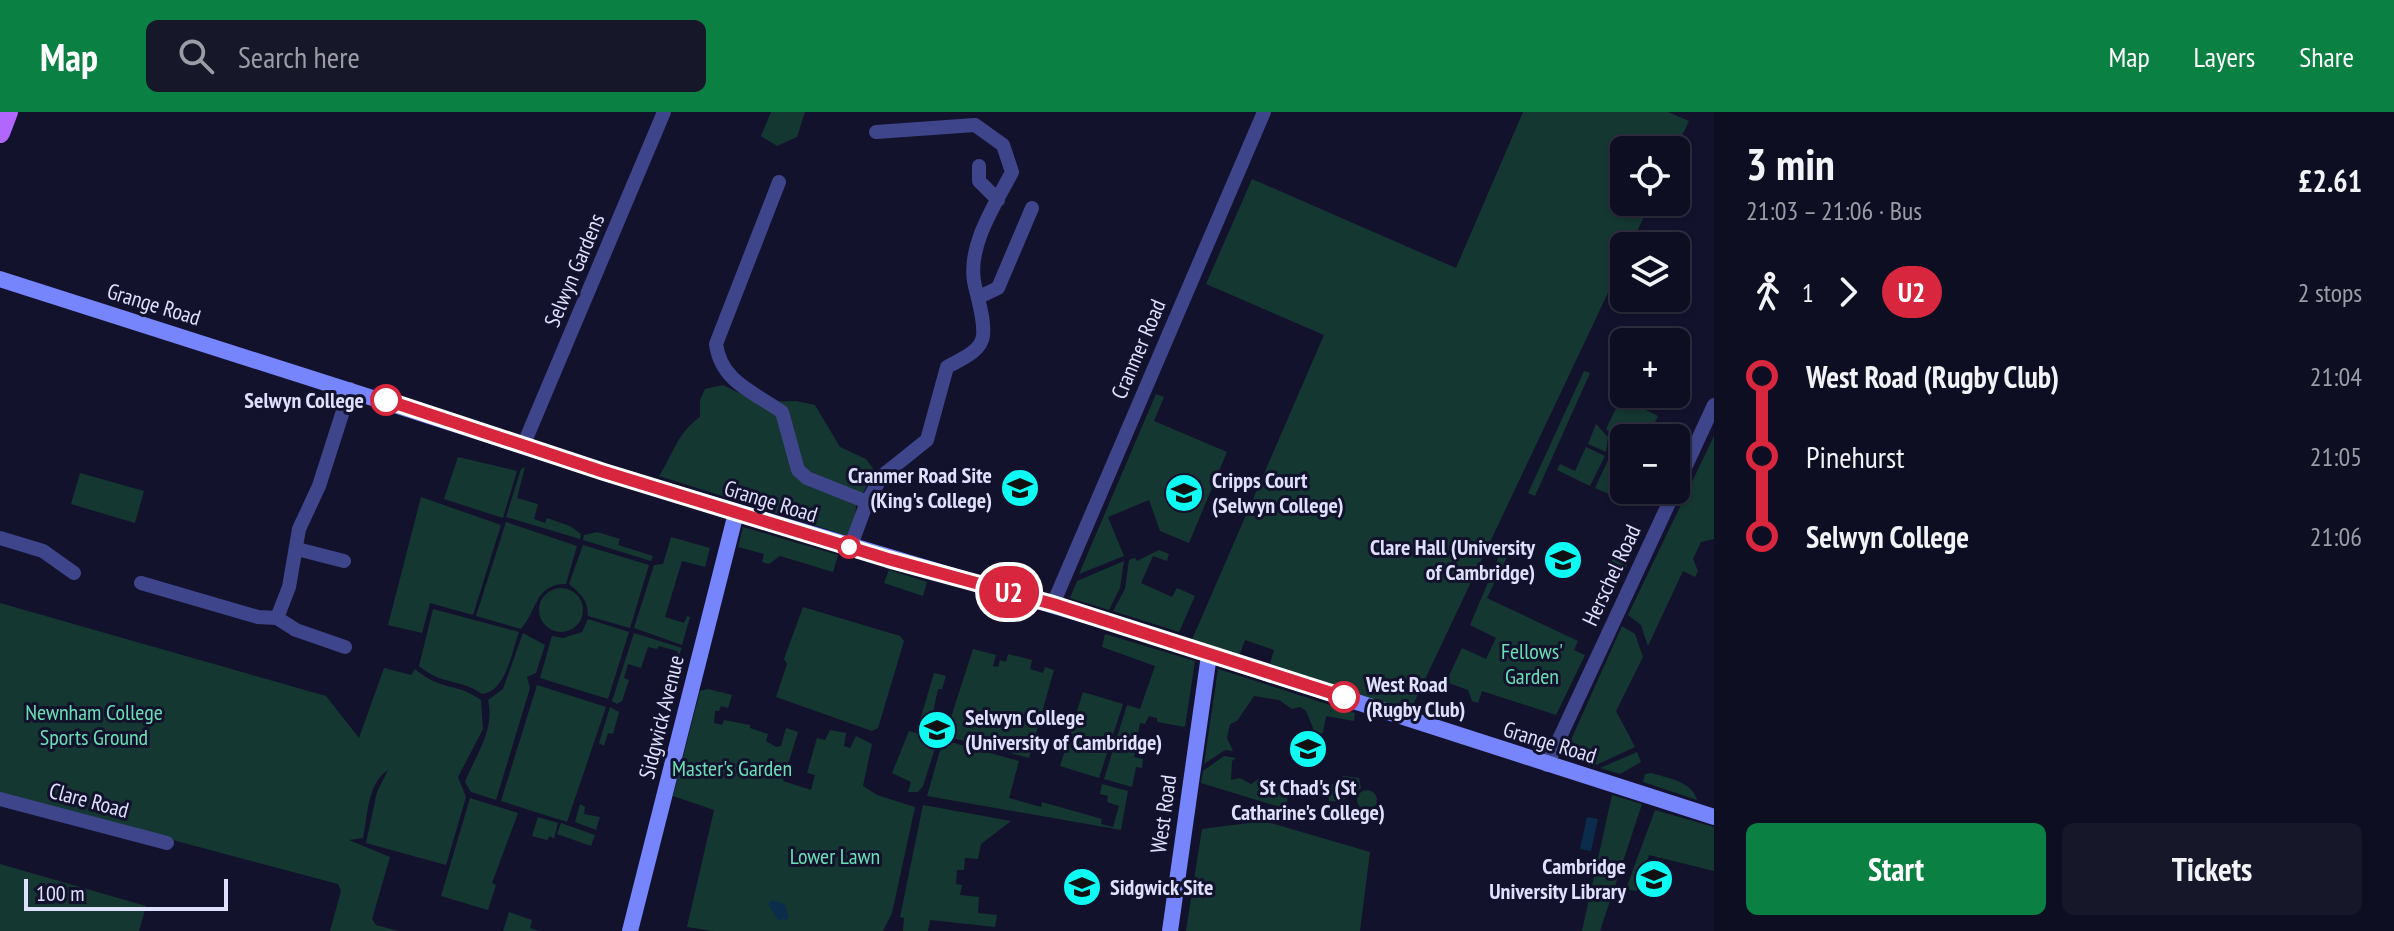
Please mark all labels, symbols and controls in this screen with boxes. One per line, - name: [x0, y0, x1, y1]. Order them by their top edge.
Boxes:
- search box: [146, 20, 706, 92]
- text: Map: [40, 32, 98, 81]
- icon: search: [174, 34, 218, 78]
- text: Search here: [238, 37, 360, 76]
- text: Map: [2108, 38, 2150, 75]
- text: Layers: [2194, 38, 2255, 75]
- text: Share: [2299, 38, 2354, 75]
- text: 3 min: [1746, 135, 1835, 192]
- map controls: [1610, 136, 1690, 504]
- button: locate: [1610, 136, 1690, 216]
- text: £2.61: [2298, 161, 2362, 200]
- text: 21:03 – 21:06 · Bus: [1746, 194, 1922, 227]
- street label: Selwyn Gardens: [538, 209, 610, 331]
- button: layers: [1610, 232, 1690, 312]
- icon: walk: [1746, 270, 1790, 314]
- icon: forward: [1826, 270, 1870, 314]
- text: U2: [1898, 273, 1926, 310]
- text: 1: [1802, 276, 1814, 309]
- text: 2 stops: [2298, 276, 2362, 309]
- street label: Grange Road: [104, 277, 204, 331]
- street label: Cranmer Road: [1104, 295, 1172, 403]
- button: +: [1610, 328, 1690, 408]
- text: West Road (Rugby Club): [1806, 357, 2059, 396]
- text: 21:04: [2310, 360, 2362, 393]
- marker: Selwyn College: [371, 385, 401, 415]
- place label: Selwyn College: [244, 386, 364, 414]
- button: −: [1610, 424, 1690, 504]
- text: Pinehurst: [1806, 437, 1904, 476]
- text: 21:05: [2310, 440, 2362, 473]
- place label: Cranmer Road Site (King's College): [848, 461, 992, 514]
- place label: Cripps Court (Selwyn College): [1212, 466, 1344, 519]
- school or university icon: Cranmer Road Site (King's College): [999, 467, 1041, 509]
- school or university icon: Cripps Court (Selwyn College): [1163, 472, 1205, 514]
- street label: Grange Road: [721, 474, 821, 528]
- text: Selwyn College: [1806, 517, 1969, 556]
- street label: Herschel Road: [1575, 520, 1647, 630]
- text: 21:06: [2310, 520, 2362, 553]
- place label: Clare Hall (University of Cambridge): [1370, 533, 1536, 586]
- unlabelled marker: [838, 536, 860, 558]
- school or university icon: Clare Hall (University of Cambridge): [1542, 539, 1584, 581]
- line badge: U2: [973, 566, 1045, 618]
- text: U2: [995, 573, 1023, 610]
- park label: Fellows' Garden: [1501, 637, 1563, 690]
- street label: Sidgwick Avenue: [632, 652, 690, 782]
- place label: West Road (Rugby Club): [1365, 670, 1465, 723]
- marker: West Road (Rugby Club): [1329, 682, 1359, 712]
- park label: Newnham College Sports Ground: [25, 698, 163, 751]
- place label: Selwyn College (University of Cambridge): [965, 703, 1162, 756]
- school or university icon: Selwyn College (University of Cambridge): [916, 709, 958, 751]
- street label: Grange Road: [1500, 715, 1600, 769]
- school or university icon: St Chad's (St Catharine's College): [1287, 728, 1329, 770]
- park label: Master's Garden: [672, 754, 792, 782]
- street label: West Road: [1144, 773, 1182, 855]
- place label: St Chad's (St Catharine's College): [1231, 773, 1385, 826]
- street label: Clare Road: [46, 776, 132, 824]
- button: Start: [1746, 823, 2046, 915]
- button: Tickets: [2062, 823, 2362, 915]
- park label: Lower Lawn: [790, 842, 880, 870]
- place label: Cambridge University Library: [1489, 852, 1627, 905]
- school or university icon: Cambridge University Library: [1633, 858, 1675, 900]
- school or university icon: Sidgwick Site: [1061, 866, 1103, 908]
- place label: Sidgwick Site: [1110, 873, 1213, 901]
- scale bar: [24, 875, 228, 911]
- text: 100 m: [36, 879, 85, 907]

